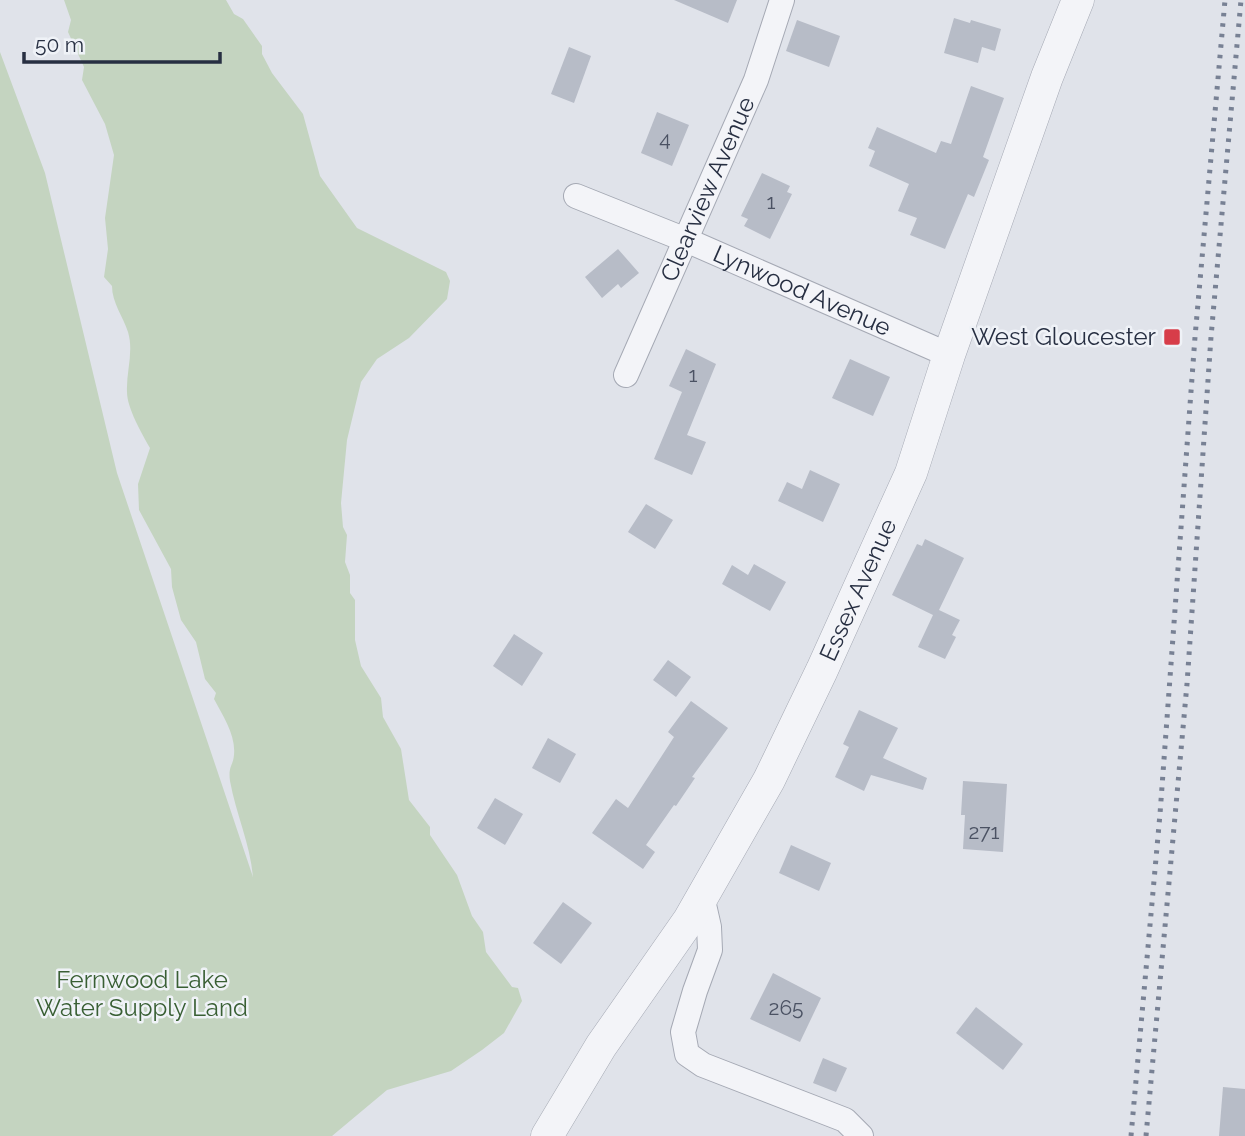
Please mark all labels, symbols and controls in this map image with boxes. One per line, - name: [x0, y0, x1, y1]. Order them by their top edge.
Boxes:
- scale bar: [24, 21, 220, 65]
- text: 50 m: [35, 32, 84, 57]
- street label: Clearview Avenue: [654, 92, 761, 286]
- house number: 4: [659, 126, 671, 151]
- house number: 1: [767, 189, 776, 214]
- street label: Lynwood Avenue: [709, 239, 895, 342]
- place label: West Gloucester: [971, 322, 1157, 351]
- marker: West Gloucester: [1162, 327, 1182, 347]
- house number: 1: [689, 362, 698, 387]
- street label: Essex Avenue: [813, 514, 903, 665]
- house number: 271: [968, 819, 1000, 844]
- park label: Fernwood Lake Water Supply Land: [36, 965, 248, 1022]
- house number: 265: [768, 995, 804, 1020]

